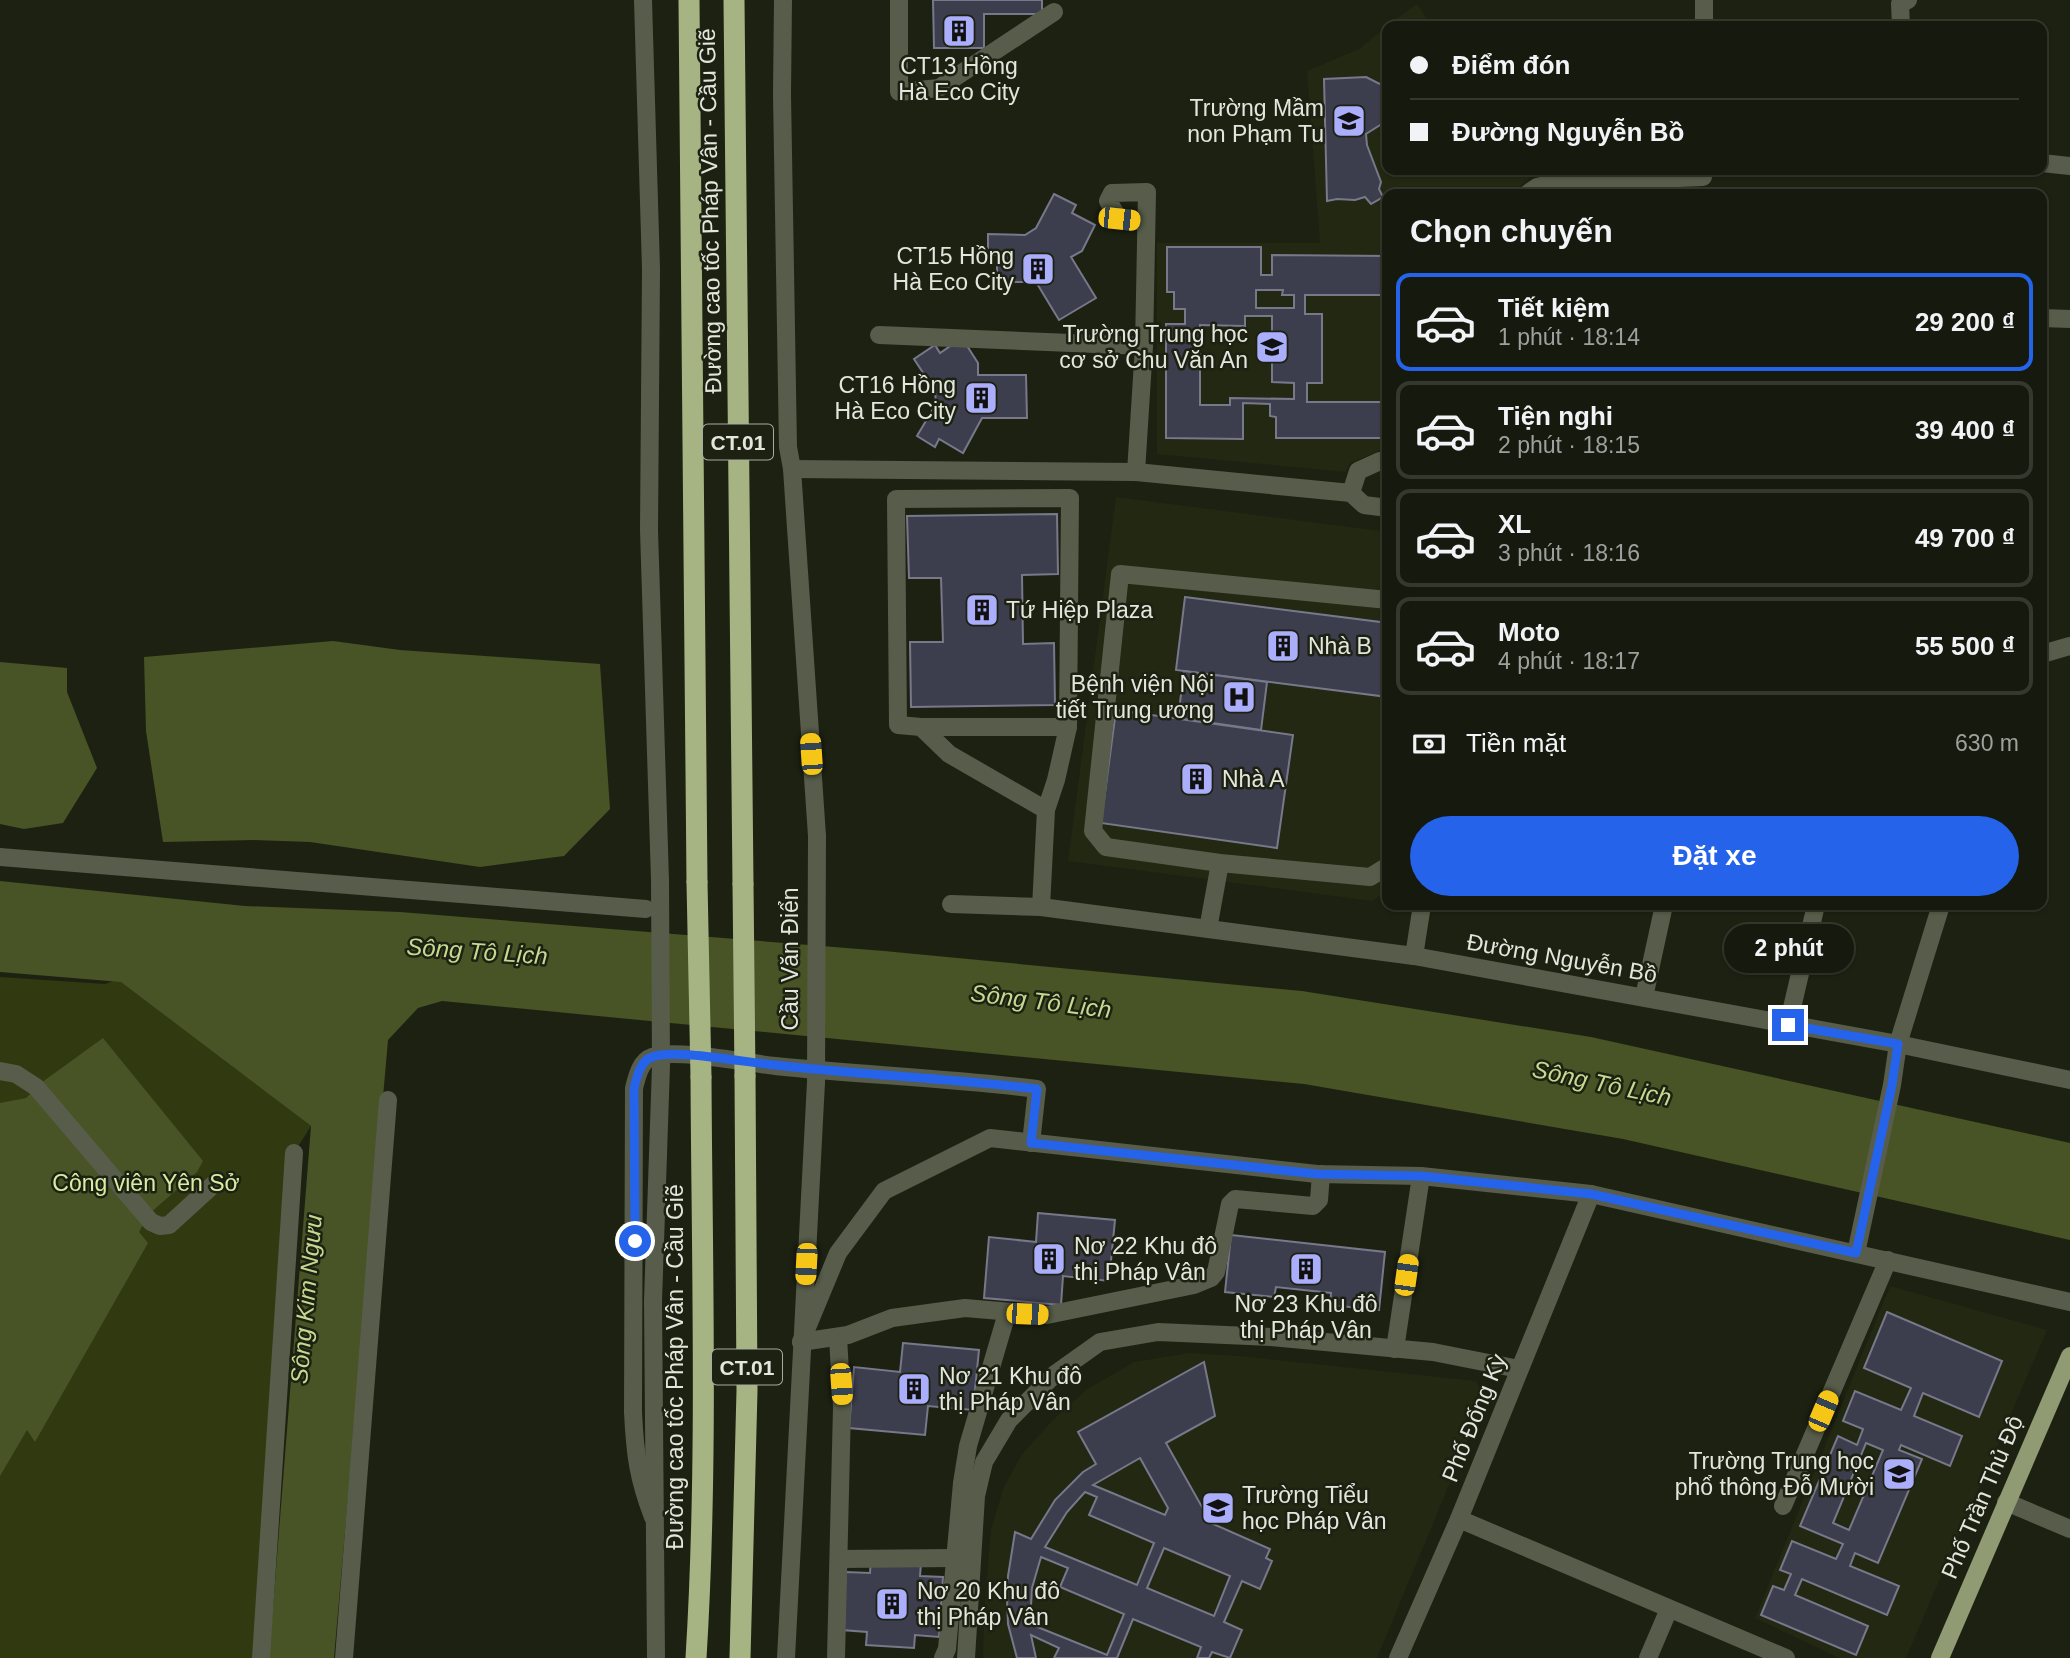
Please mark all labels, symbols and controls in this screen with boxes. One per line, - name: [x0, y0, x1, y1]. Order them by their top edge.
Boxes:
- building icon: CT13 Hồng Hà Eco City: [940, 12, 978, 50]
- street label: Đường cao tốc Pháp Vân - Cầu Giẽ: [694, 28, 726, 394]
- text: Điểm đón: [1452, 50, 1570, 80]
- place label: CT13 Hồng Hà Eco City: [898, 53, 1020, 105]
- place label: Trường Mầm non Phạm Tu: [1187, 95, 1324, 147]
- school or university icon: Trường Mầm non Phạm Tu: [1330, 102, 1368, 140]
- text: Đường Nguyễn Bồ: [1452, 117, 1684, 147]
- car: [1098, 206, 1141, 232]
- text: Chọn chuyến: [1410, 213, 1613, 249]
- place label: CT15 Hồng Hà Eco City: [893, 243, 1014, 295]
- building icon: CT15 Hồng Hà Eco City: [1019, 250, 1057, 288]
- icon: car: [1414, 291, 1477, 354]
- text: Tiết kiệm: [1498, 293, 1610, 323]
- text: 29 200 ₫: [1915, 307, 2015, 337]
- place label: Trường Trung học cơ sở Chu Văn An: [1059, 321, 1248, 373]
- text: 1 phút · 18:14: [1498, 324, 1640, 350]
- school or university icon: Trường Trung học cơ sở Chu Văn An: [1253, 328, 1291, 366]
- place label: CT16 Hồng Hà Eco City: [835, 372, 956, 424]
- building icon: CT16 Hồng Hà Eco City: [962, 379, 1000, 417]
- icon: car: [1414, 399, 1477, 462]
- text: Tiện nghi: [1498, 401, 1613, 431]
- text: 39 400 ₫: [1915, 415, 2015, 445]
- road number: CT.01: [703, 424, 773, 460]
- text: 2 phút · 18:15: [1498, 432, 1640, 458]
- icon: car: [1414, 507, 1477, 570]
- text: XL: [1498, 509, 1531, 539]
- text: 49 700 ₫: [1915, 523, 2015, 553]
- text: 3 phút · 18:16: [1498, 540, 1640, 566]
- building icon: Tứ Hiệp Plaza: [963, 591, 1001, 629]
- place label: Tứ Hiệp Plaza: [1006, 597, 1153, 623]
- icon: car: [1414, 615, 1477, 678]
- text: Moto: [1498, 617, 1560, 647]
- building icon: Nhà B: [1264, 627, 1302, 665]
- text: 55 500 ₫: [1915, 631, 2015, 661]
- place label: Nhà B: [1308, 633, 1372, 659]
- text: 4 phút · 18:17: [1498, 648, 1640, 674]
- place label: Bệnh viện Nội tiết Trung ương: [1056, 671, 1214, 723]
- hospital icon: Bệnh viện Nội tiết Trung ương: [1220, 678, 1258, 716]
- icon: cash: [1410, 725, 1448, 763]
- text: Tiền mặt: [1466, 728, 1566, 758]
- text: 630 m: [1955, 730, 2019, 756]
- car: [800, 732, 823, 776]
- building icon: Nhà A: [1178, 760, 1216, 798]
- place label: Nhà A: [1222, 766, 1285, 792]
- button: Đặt xe: [1410, 816, 2019, 896]
- street label: Cầu Văn Điển: [777, 887, 803, 1031]
- callout: 2 phút: [1723, 923, 1853, 972]
- street label: Đường Nguyễn Bồ: [1465, 928, 1659, 988]
- water label: Sông Tô Lịch: [406, 933, 548, 969]
- text: 2 phút: [1755, 935, 1824, 961]
- water label: Sông Tô Lịch: [969, 979, 1113, 1023]
- route end: [1772, 1009, 1804, 1041]
- water label: Sông Tô Lịch: [1530, 1055, 1674, 1111]
- park label: Công viên Yên Sở: [52, 1170, 240, 1196]
- street label: Đường cao tốc Pháp Vân - Cầu Giẽ: [662, 1184, 688, 1550]
- water label: Sông Kim Ngưu: [285, 1213, 327, 1385]
- route start: [619, 1225, 651, 1257]
- place label: Nơ 22 Khu đô thị Pháp Vân: [1074, 1233, 1217, 1285]
- building icon: Nơ 22 Khu đô thị Pháp Vân: [1030, 1240, 1068, 1278]
- car: [795, 1242, 818, 1286]
- building icon: Nơ 23 Khu đô thị Pháp Vân: [1287, 1250, 1325, 1288]
- car: [1393, 1253, 1420, 1297]
- place label: Nơ 23 Khu đô thị Pháp Vân: [1235, 1291, 1377, 1343]
- car: [1006, 1303, 1049, 1325]
- road number: CT.01: [712, 1350, 782, 1384]
- street label: Phố Đống Kỳ: [1437, 1350, 1512, 1486]
- car: [830, 1362, 853, 1406]
- place label: Nơ 21 Khu đô thị Pháp Vân: [939, 1363, 1082, 1415]
- building icon: Nơ 21 Khu đô thị Pháp Vân: [895, 1370, 933, 1408]
- car: [1806, 1388, 1841, 1434]
- street label: Phố Trần Thủ Độ: [1936, 1411, 2028, 1583]
- place label: Trường Trung học phổ thông Đỗ Mười: [1675, 1448, 1874, 1500]
- school or university icon: Trường Trung học phổ thông Đỗ Mười: [1880, 1455, 1918, 1493]
- place label: Trường Tiểu học Pháp Vân: [1242, 1482, 1387, 1534]
- school or university icon: Trường Tiểu học Pháp Vân: [1199, 1489, 1237, 1527]
- place label: Nơ 20 Khu đô thị Pháp Vân: [917, 1578, 1060, 1630]
- building icon: Nơ 20 Khu đô thị Pháp Vân: [873, 1585, 911, 1623]

